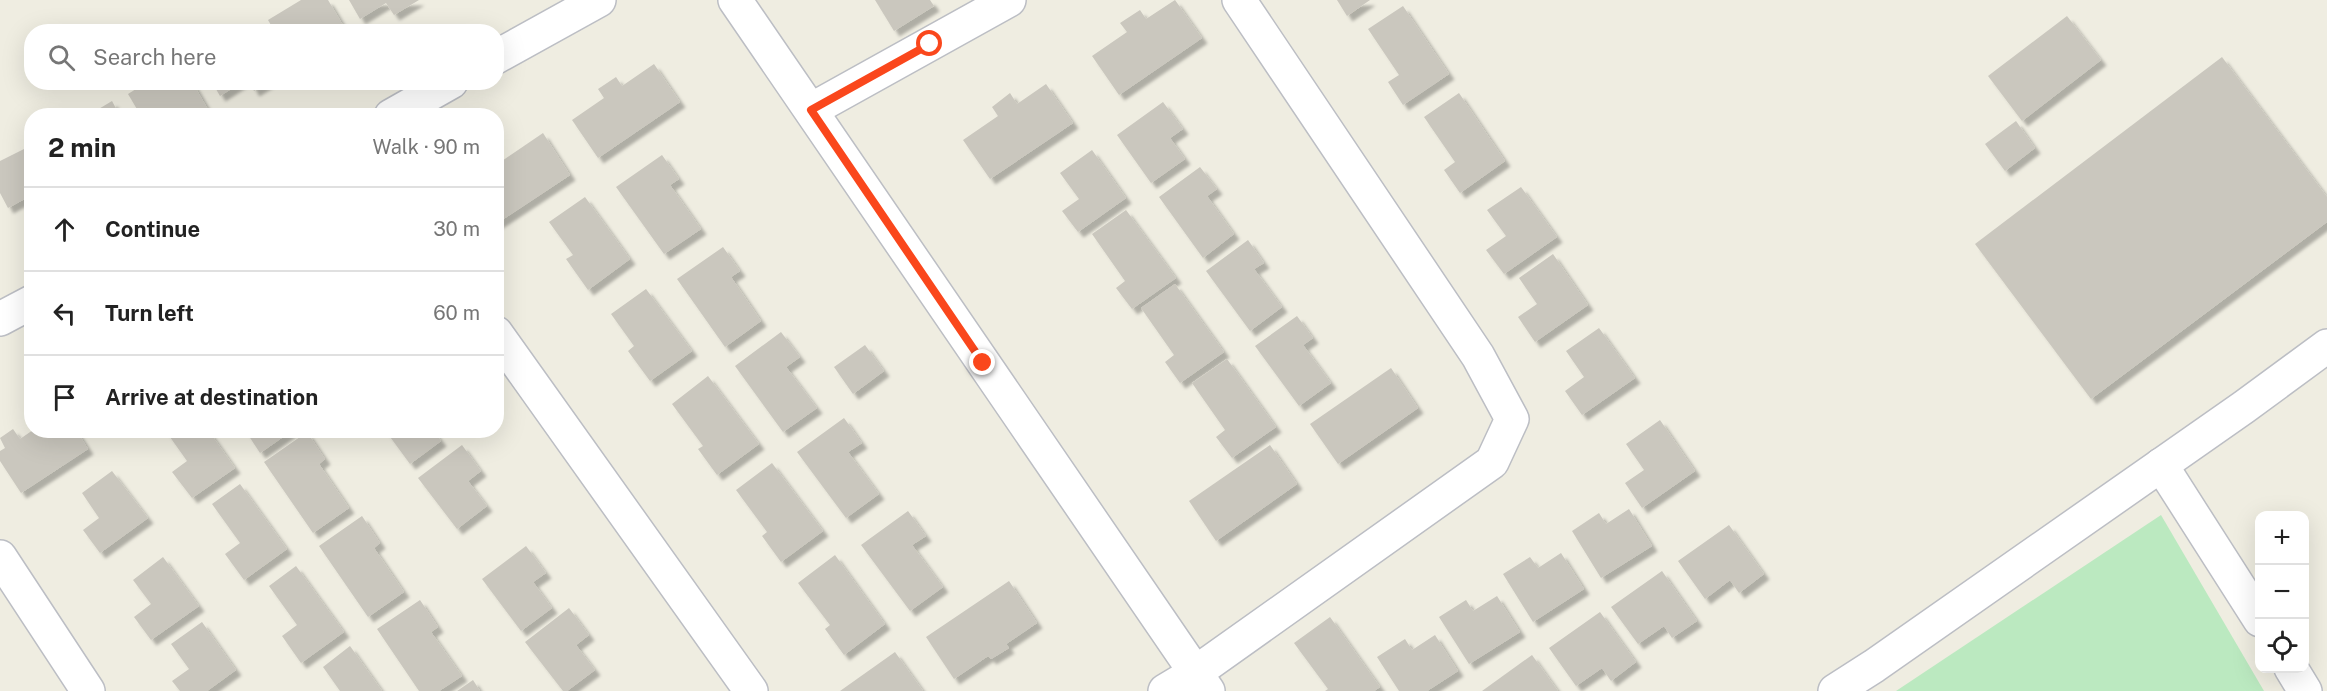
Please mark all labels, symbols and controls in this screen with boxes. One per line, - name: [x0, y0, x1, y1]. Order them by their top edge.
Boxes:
- search box: [24, 24, 504, 90]
- route start: [916, 30, 942, 56]
- icon: search: [45, 41, 78, 74]
- text: Search here: [93, 44, 217, 70]
- text: 2 min: [48, 132, 116, 163]
- text: Walk · 90 m: [373, 135, 480, 159]
- icon: ahead: [48, 213, 81, 246]
- text: Continue: [105, 216, 200, 242]
- text: 30 m: [433, 217, 480, 241]
- icon: left: [48, 297, 81, 330]
- text: Turn left: [105, 300, 194, 326]
- text: 60 m: [433, 301, 480, 325]
- route end: [969, 349, 995, 375]
- icon: arrive: [48, 381, 81, 414]
- text: Arrive at destination: [105, 384, 318, 410]
- map controls: [2255, 511, 2309, 673]
- button: +: [2255, 511, 2309, 565]
- button: −: [2255, 565, 2309, 619]
- button: locate: [2255, 619, 2309, 673]

